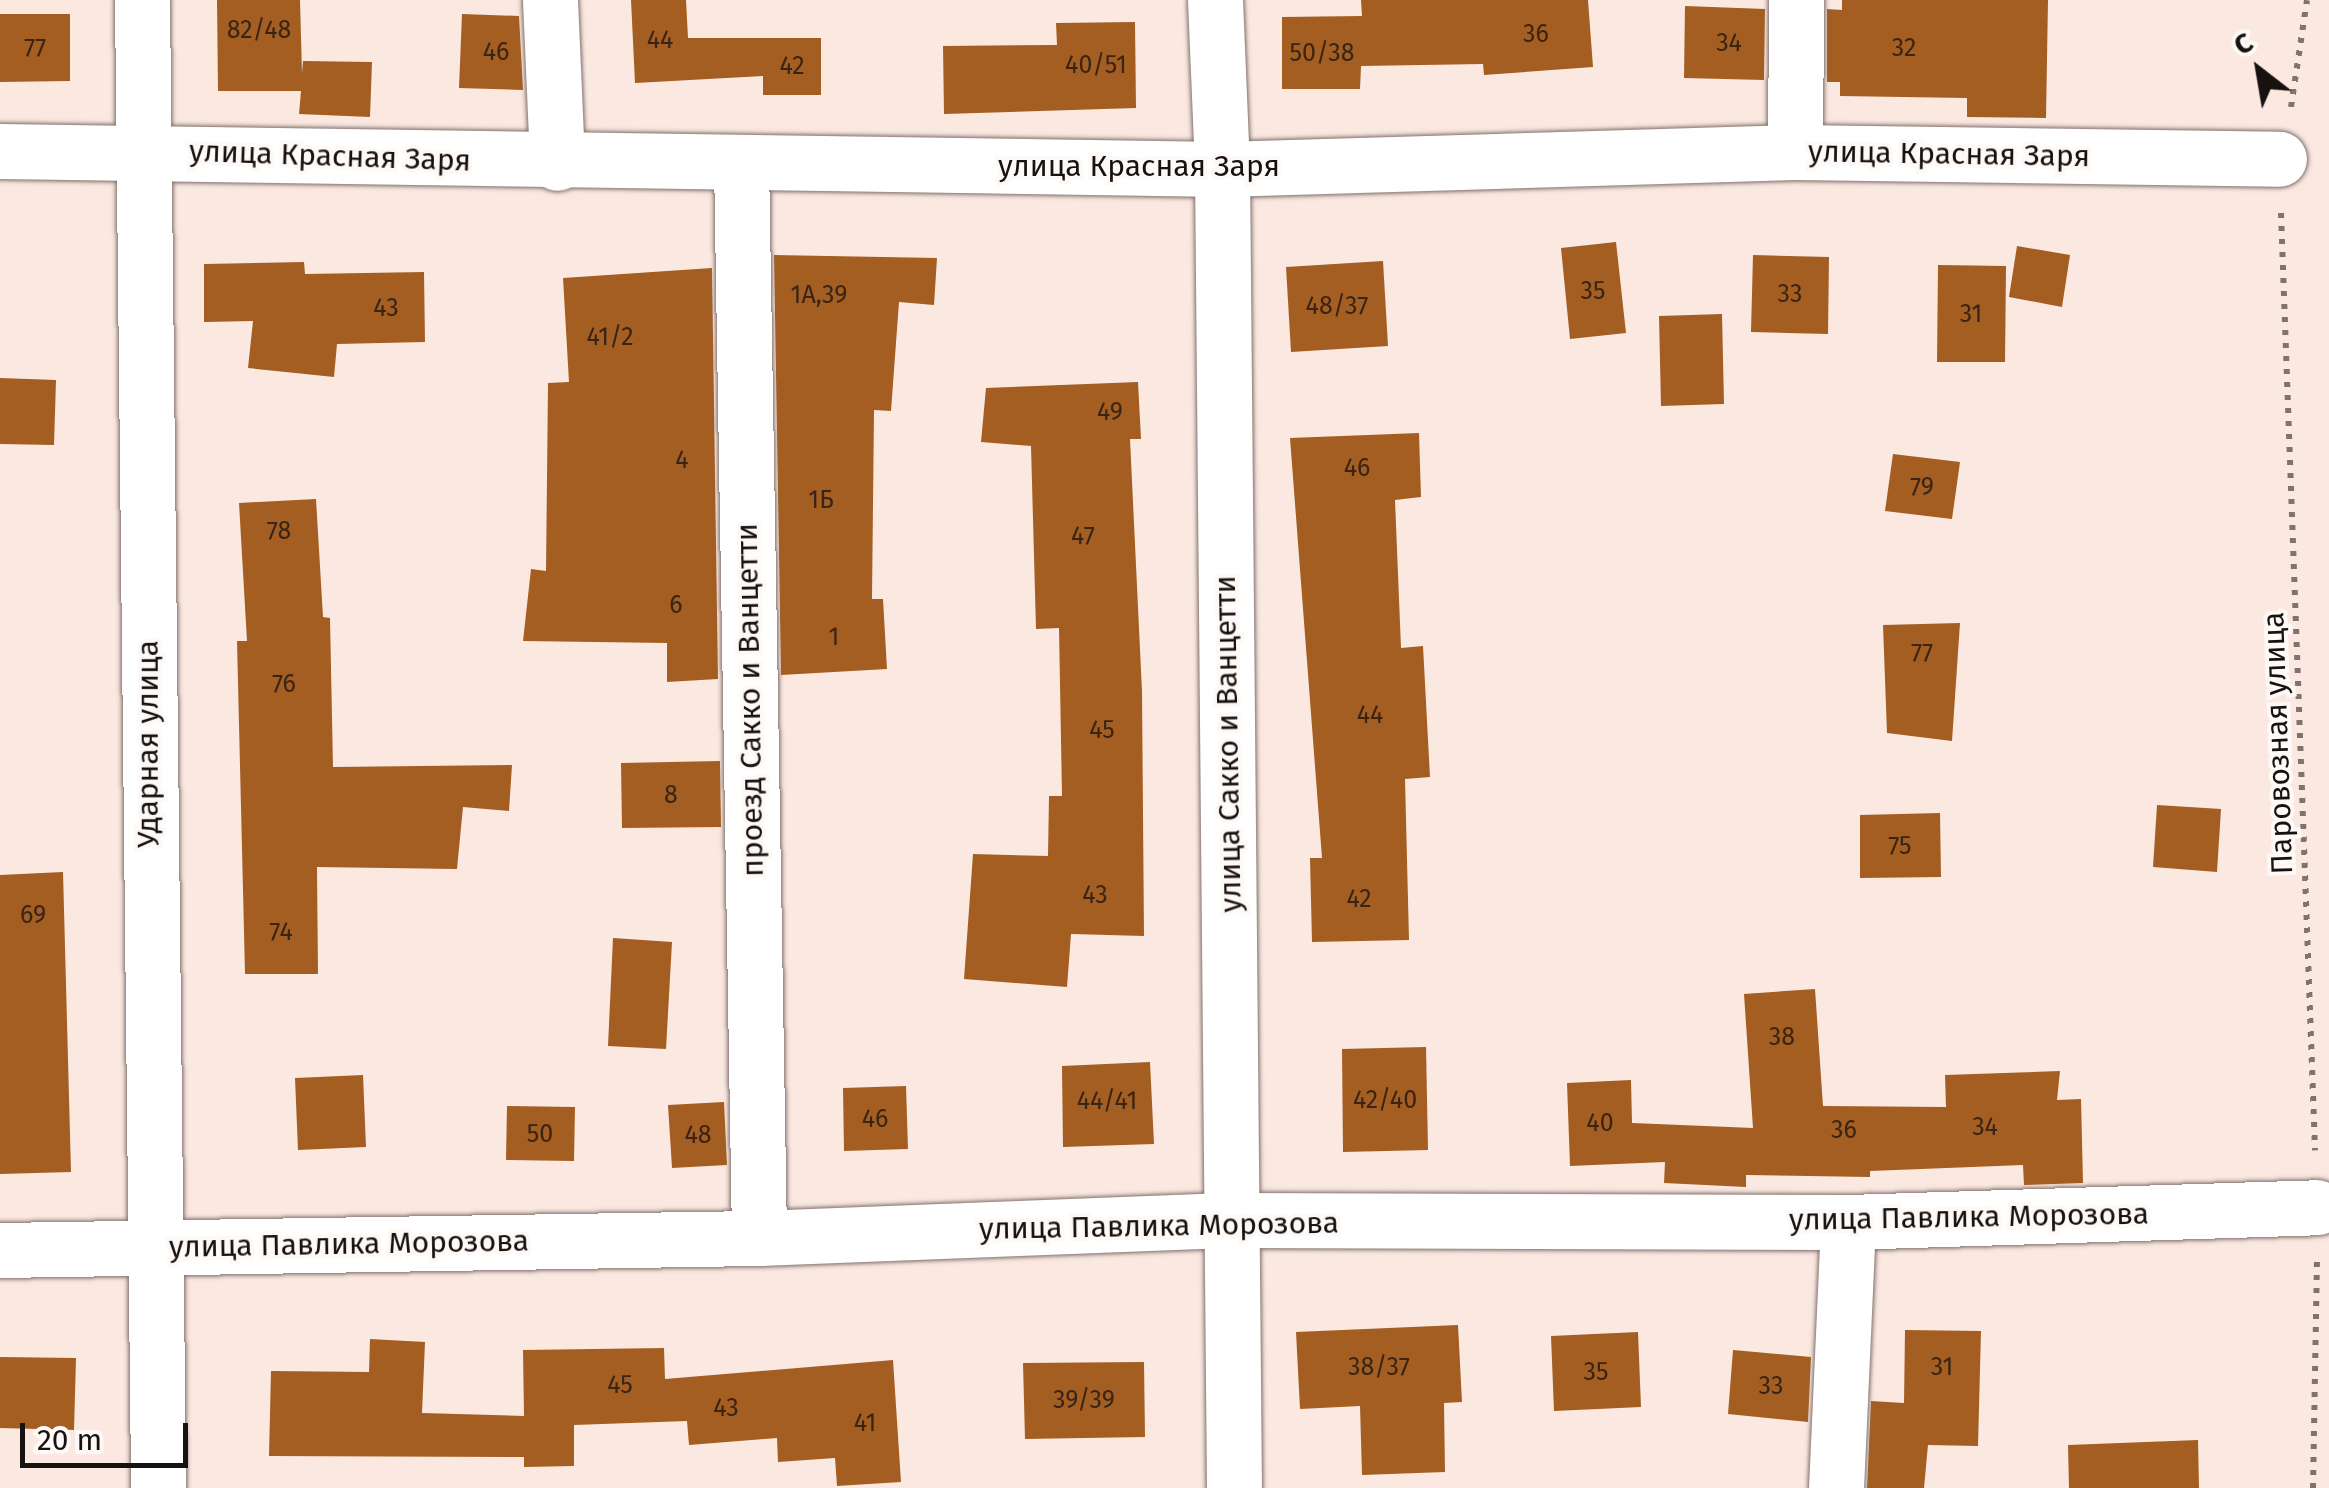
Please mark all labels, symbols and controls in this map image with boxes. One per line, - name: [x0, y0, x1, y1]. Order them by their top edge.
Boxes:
- house number: 82/48: [227, 15, 291, 45]
- house number: 36: [1523, 19, 1549, 49]
- north arrow: [2209, 20, 2309, 120]
- house number: 44: [647, 25, 673, 55]
- text: С: [2228, 26, 2259, 62]
- house number: 34: [1716, 28, 1742, 58]
- house number: 77: [24, 33, 46, 63]
- house number: 32: [1892, 33, 1916, 63]
- house number: 46: [483, 37, 509, 67]
- house number: 50/38: [1290, 38, 1354, 68]
- house number: 40/51: [1065, 50, 1127, 80]
- house number: 42: [779, 51, 805, 81]
- street label: улица Красная Заря: [188, 133, 472, 179]
- street label: улица Красная Заря: [1808, 134, 2090, 174]
- street label: улица Красная Заря: [998, 148, 1280, 184]
- house number: 35: [1581, 276, 1605, 306]
- house number: 33: [1778, 279, 1802, 309]
- house number: 1А,39: [791, 280, 847, 310]
- house number: 48/37: [1306, 291, 1368, 321]
- house number: 43: [373, 293, 399, 323]
- house number: 31: [1960, 299, 1982, 329]
- house number: 41/2: [586, 322, 634, 352]
- house number: 49: [1097, 397, 1123, 427]
- house number: 4: [675, 445, 689, 475]
- house number: 46: [1344, 453, 1370, 483]
- house number: 79: [1910, 472, 1934, 502]
- house number: 1Б: [808, 485, 834, 515]
- house number: 78: [267, 516, 291, 546]
- house number: 47: [1071, 521, 1095, 551]
- street label: проезд Сакко и Ванцетти: [729, 523, 771, 877]
- street label: улица Сакко и Ванцетти: [1207, 575, 1249, 913]
- house number: 6: [669, 590, 683, 620]
- street label: Паровозная улица: [2255, 611, 2301, 875]
- house number: 1: [829, 622, 839, 652]
- house number: 77: [1911, 638, 1933, 668]
- street label: Ударная улица: [130, 640, 166, 848]
- house number: 76: [272, 669, 296, 699]
- house number: 44: [1357, 700, 1383, 730]
- house number: 45: [1089, 715, 1115, 745]
- house number: 8: [664, 780, 678, 810]
- house number: 75: [1888, 831, 1912, 861]
- house number: 43: [1082, 880, 1108, 910]
- house number: 42: [1346, 884, 1372, 914]
- house number: 69: [20, 900, 46, 930]
- house number: 74: [269, 917, 293, 947]
- house number: 38: [1769, 1022, 1795, 1052]
- house number: 42/40: [1353, 1085, 1417, 1115]
- house number: 44/41: [1077, 1086, 1137, 1116]
- house number: 46: [862, 1104, 888, 1134]
- house number: 40: [1586, 1108, 1614, 1138]
- house number: 34: [1972, 1112, 1998, 1142]
- house number: 36: [1831, 1115, 1857, 1145]
- house number: 50: [527, 1119, 553, 1149]
- house number: 48: [684, 1120, 712, 1150]
- street label: улица Павлика Морозова: [1789, 1196, 2149, 1238]
- street label: улица Павлика Морозова: [979, 1205, 1339, 1247]
- street label: улица Павлика Морозова: [169, 1223, 529, 1265]
- house number: 38/37: [1348, 1352, 1410, 1382]
- house number: 31: [1931, 1352, 1953, 1382]
- house number: 35: [1584, 1357, 1608, 1387]
- house number: 45: [607, 1370, 633, 1400]
- house number: 33: [1759, 1371, 1783, 1401]
- house number: 39/39: [1053, 1385, 1115, 1415]
- house number: 43: [713, 1393, 739, 1423]
- scale bar: [25, 1403, 192, 1465]
- house number: 41: [854, 1408, 876, 1438]
- text: 20 m: [37, 1422, 102, 1458]

